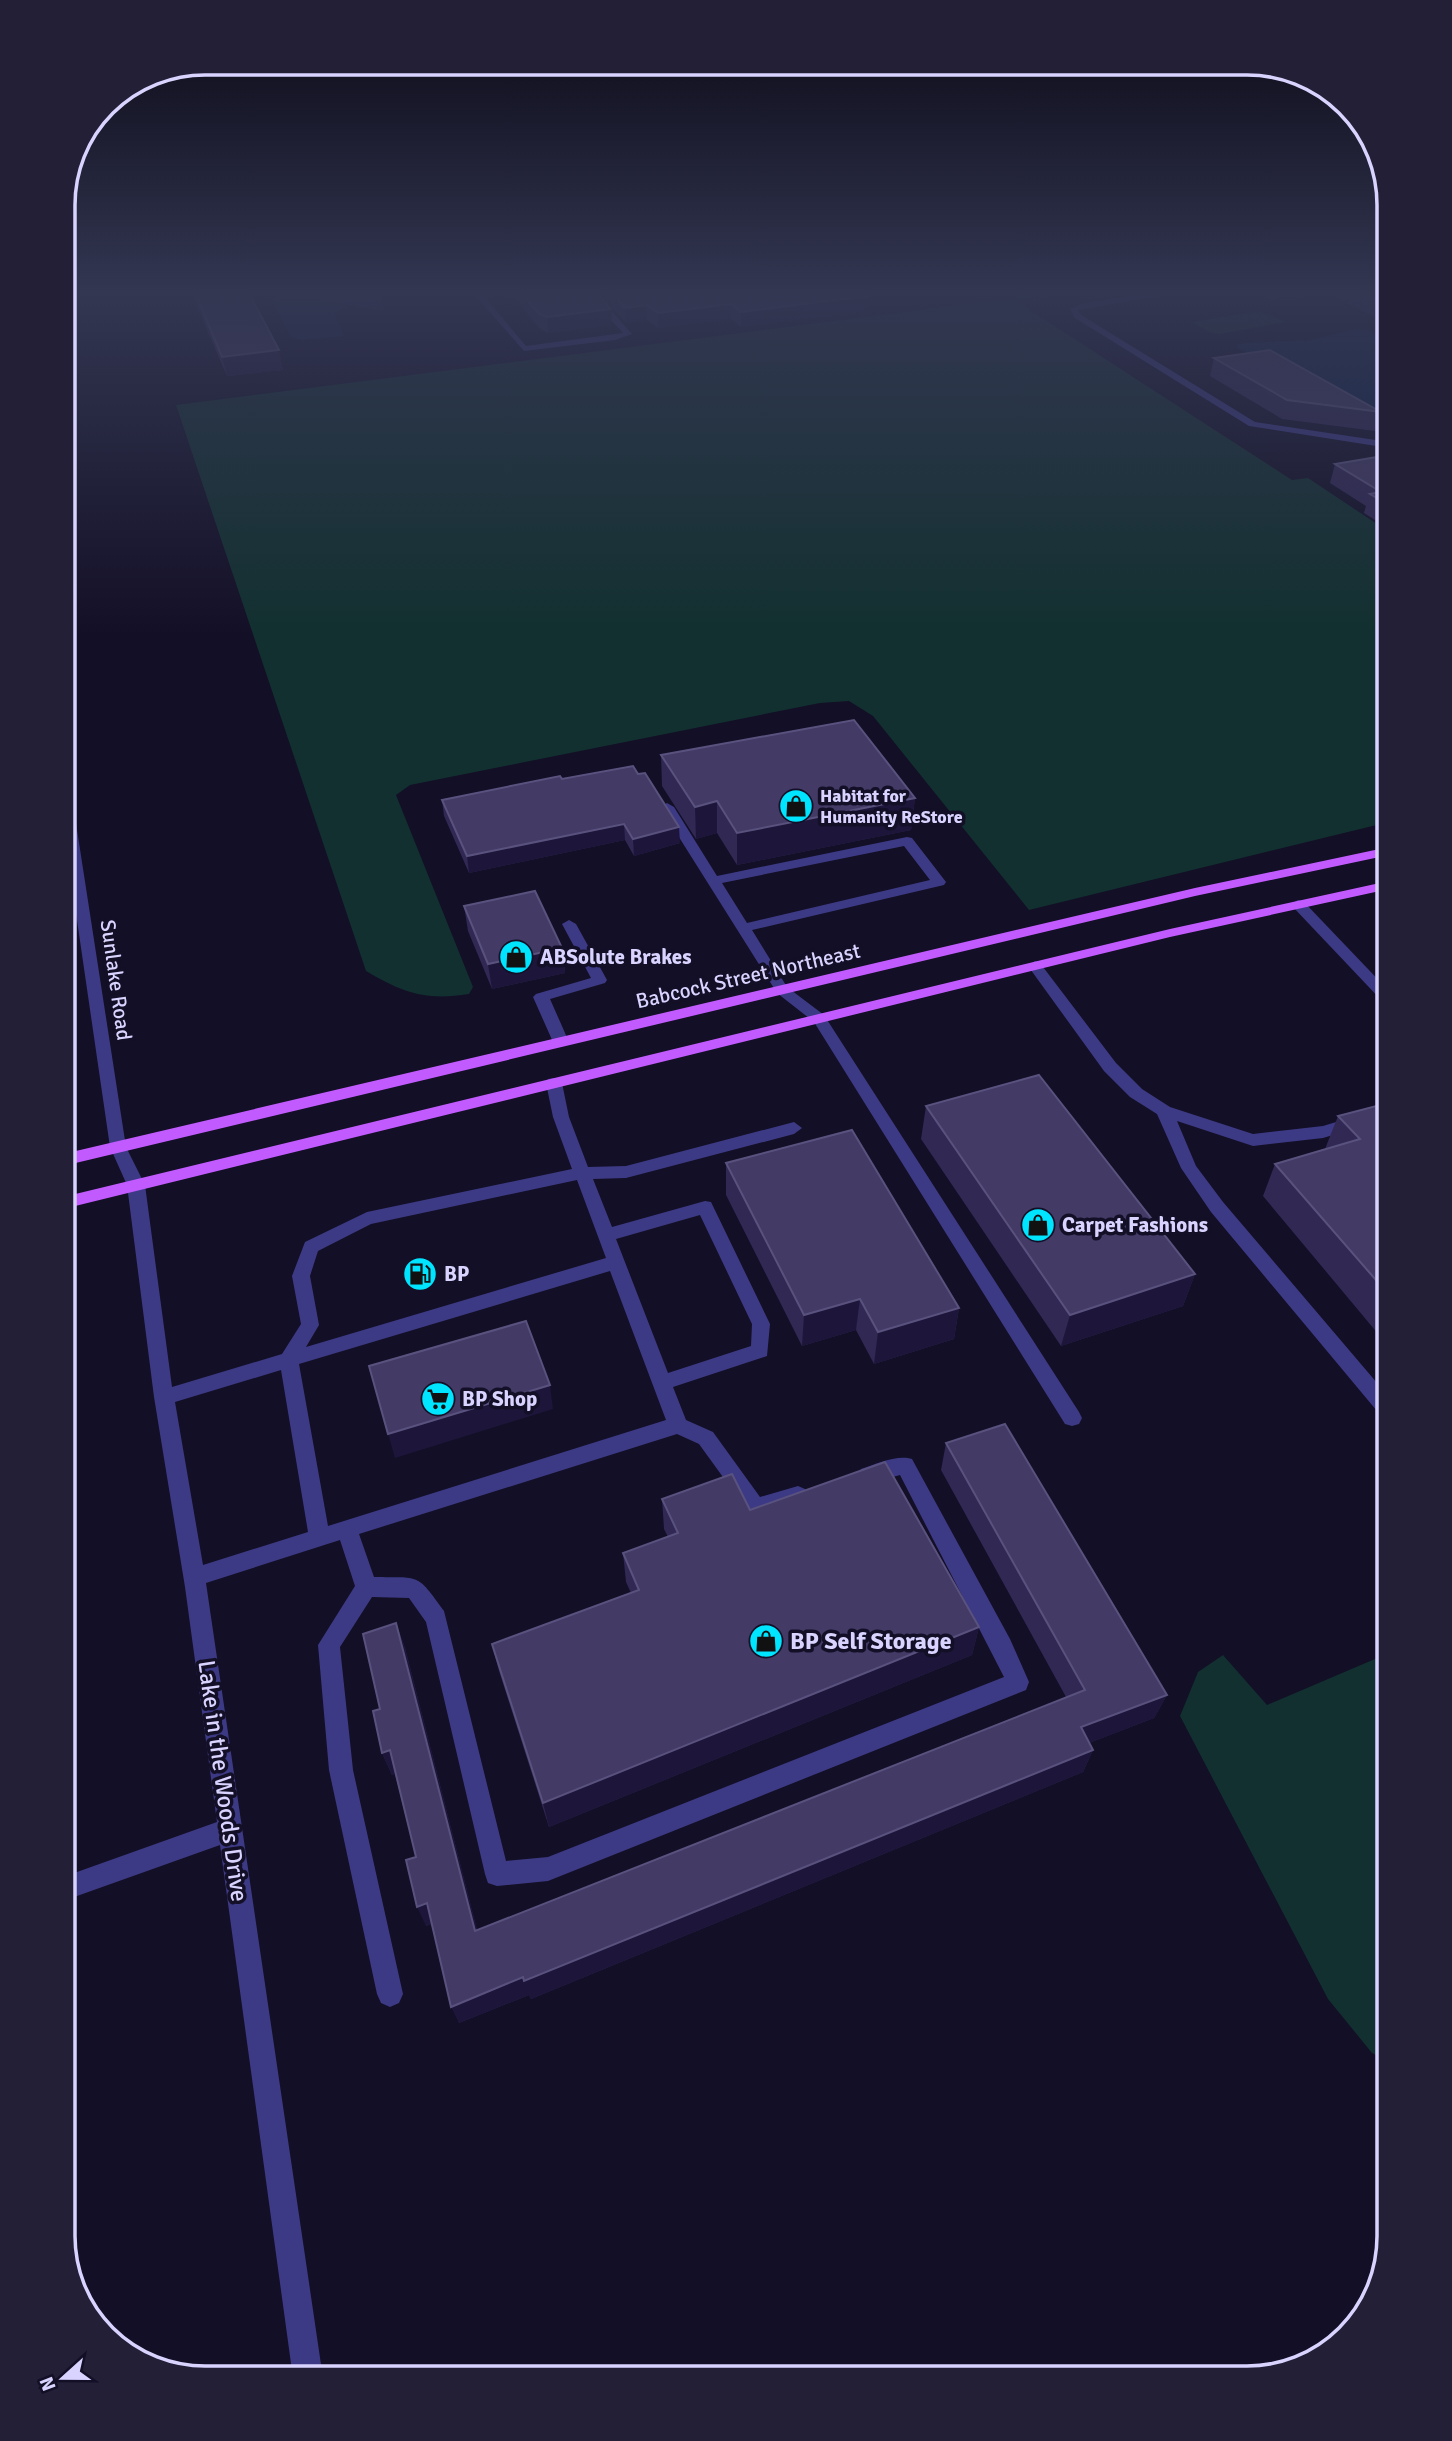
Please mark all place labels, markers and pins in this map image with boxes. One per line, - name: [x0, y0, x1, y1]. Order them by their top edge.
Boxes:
- place label: Habitat for Humanity ReStore: [820, 785, 963, 828]
- shop icon: Habitat for Humanity ReStore: [777, 787, 815, 825]
- shop icon: ABSolute Brakes: [497, 938, 535, 976]
- place label: ABSolute Brakes: [540, 944, 692, 970]
- shop icon: Carpet Fashions: [1019, 1206, 1057, 1244]
- place label: Carpet Fashions: [1062, 1212, 1208, 1238]
- fuel station icon: BP: [401, 1255, 439, 1293]
- place label: BP: [444, 1261, 469, 1287]
- supermarket icon: BP Shop: [419, 1380, 457, 1418]
- place label: BP Shop: [462, 1386, 537, 1412]
- shop icon: BP Self Storage: [747, 1622, 785, 1660]
- place label: BP Self Storage: [790, 1626, 952, 1656]

